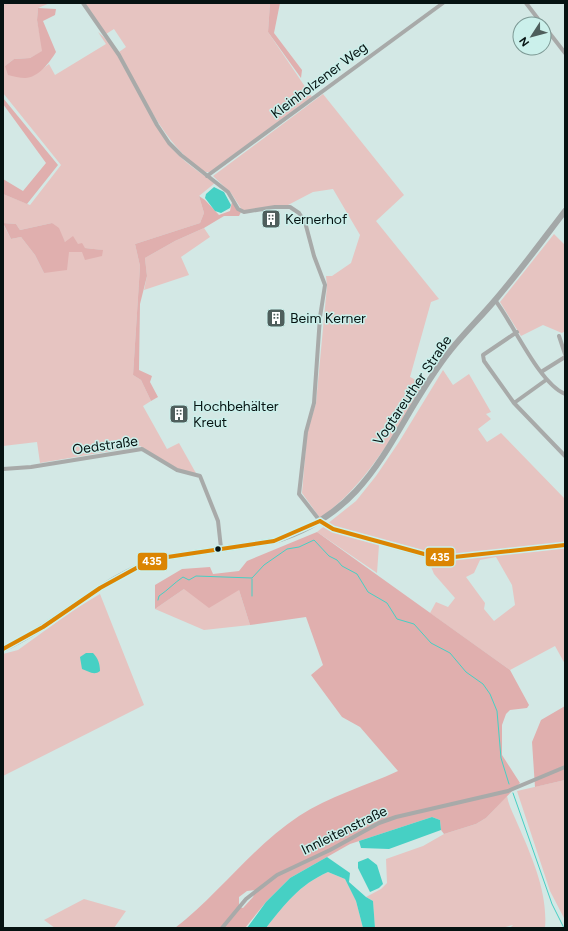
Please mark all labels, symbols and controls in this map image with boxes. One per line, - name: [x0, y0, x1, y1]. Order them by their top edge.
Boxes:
- north arrow: [512, 16, 552, 56]
- text: N: [517, 34, 532, 49]
- street label: Kleinholzener Weg: [268, 39, 371, 122]
- building icon: Kernerhof: [260, 208, 282, 230]
- place label: Kernerhof: [285, 211, 348, 228]
- building icon: Beim Kerner: [265, 307, 287, 329]
- place label: Beim Kerner: [290, 310, 366, 327]
- street label: Vogtareuther Straße: [369, 332, 456, 448]
- place label: Hochbehälter Kreut: [193, 398, 279, 431]
- building icon: Hochbehälter Kreut: [168, 403, 190, 425]
- street label: Oedstraße: [71, 432, 139, 459]
- unlabelled marker: [213, 544, 223, 554]
- line badge: 435: [425, 547, 455, 567]
- text: 435: [430, 551, 450, 564]
- line badge: 435: [137, 552, 168, 571]
- text: 435: [142, 555, 162, 568]
- street label: Innleitenstraße: [299, 802, 390, 859]

